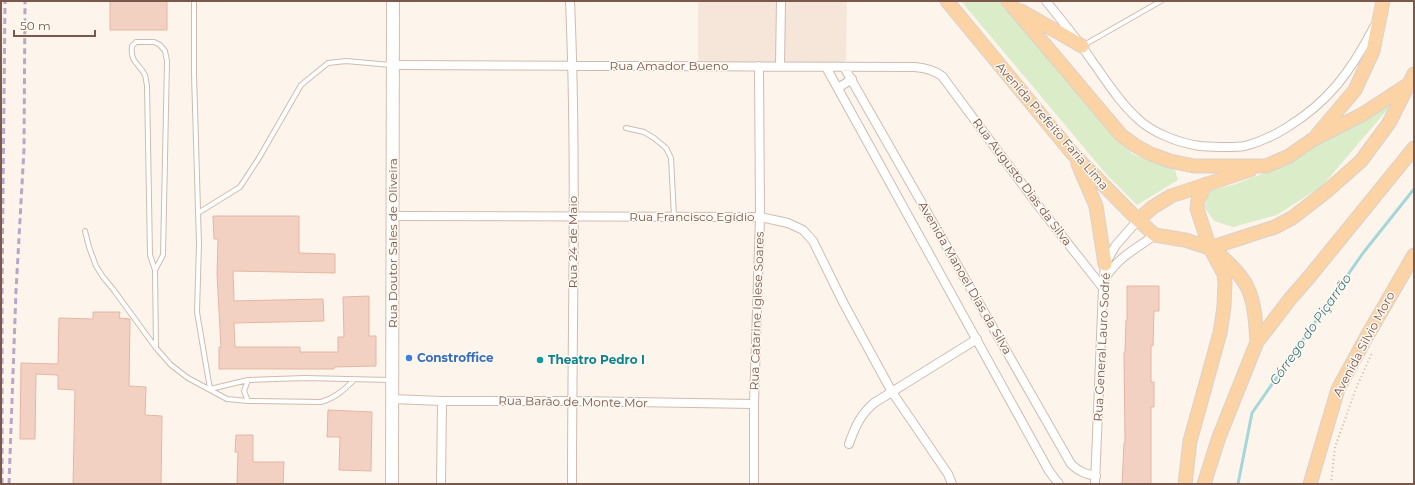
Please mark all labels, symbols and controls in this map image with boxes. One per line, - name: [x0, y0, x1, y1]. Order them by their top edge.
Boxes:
- scale bar: [14, 12, 95, 38]
- text: 50 m: [20, 18, 51, 33]
- street label: Rua Amador Bueno: [610, 58, 729, 73]
- street label: Avenida Prefeito Faria Lima: [993, 59, 1112, 193]
- street label: Rua Augusto Dias da Silva: [970, 115, 1075, 248]
- street label: Rua Doutor Sales de Oliveira: [385, 158, 400, 328]
- street label: Rua 24 de Maio: [565, 196, 580, 288]
- street label: Avenida Manoel Dias da Silva: [915, 199, 1015, 357]
- street label: Rua Francisco Egídio: [629, 209, 755, 224]
- street label: Rua Catarine Iglese Soares: [746, 231, 767, 391]
- water label: Córrego do Piçarrão: [1266, 270, 1354, 388]
- street label: Rua General Lauro Sodré: [1090, 272, 1113, 422]
- street label: Avenida Silvio Moro: [1329, 289, 1398, 399]
- place label: Constroffice: [417, 350, 494, 365]
- place label: Theatro Pedro I: [548, 352, 645, 367]
- marker: Constroffice: [404, 353, 414, 363]
- marker: Theatro Pedro I: [535, 355, 545, 365]
- street label: Rua Barão de Monte Mor: [498, 393, 648, 410]

